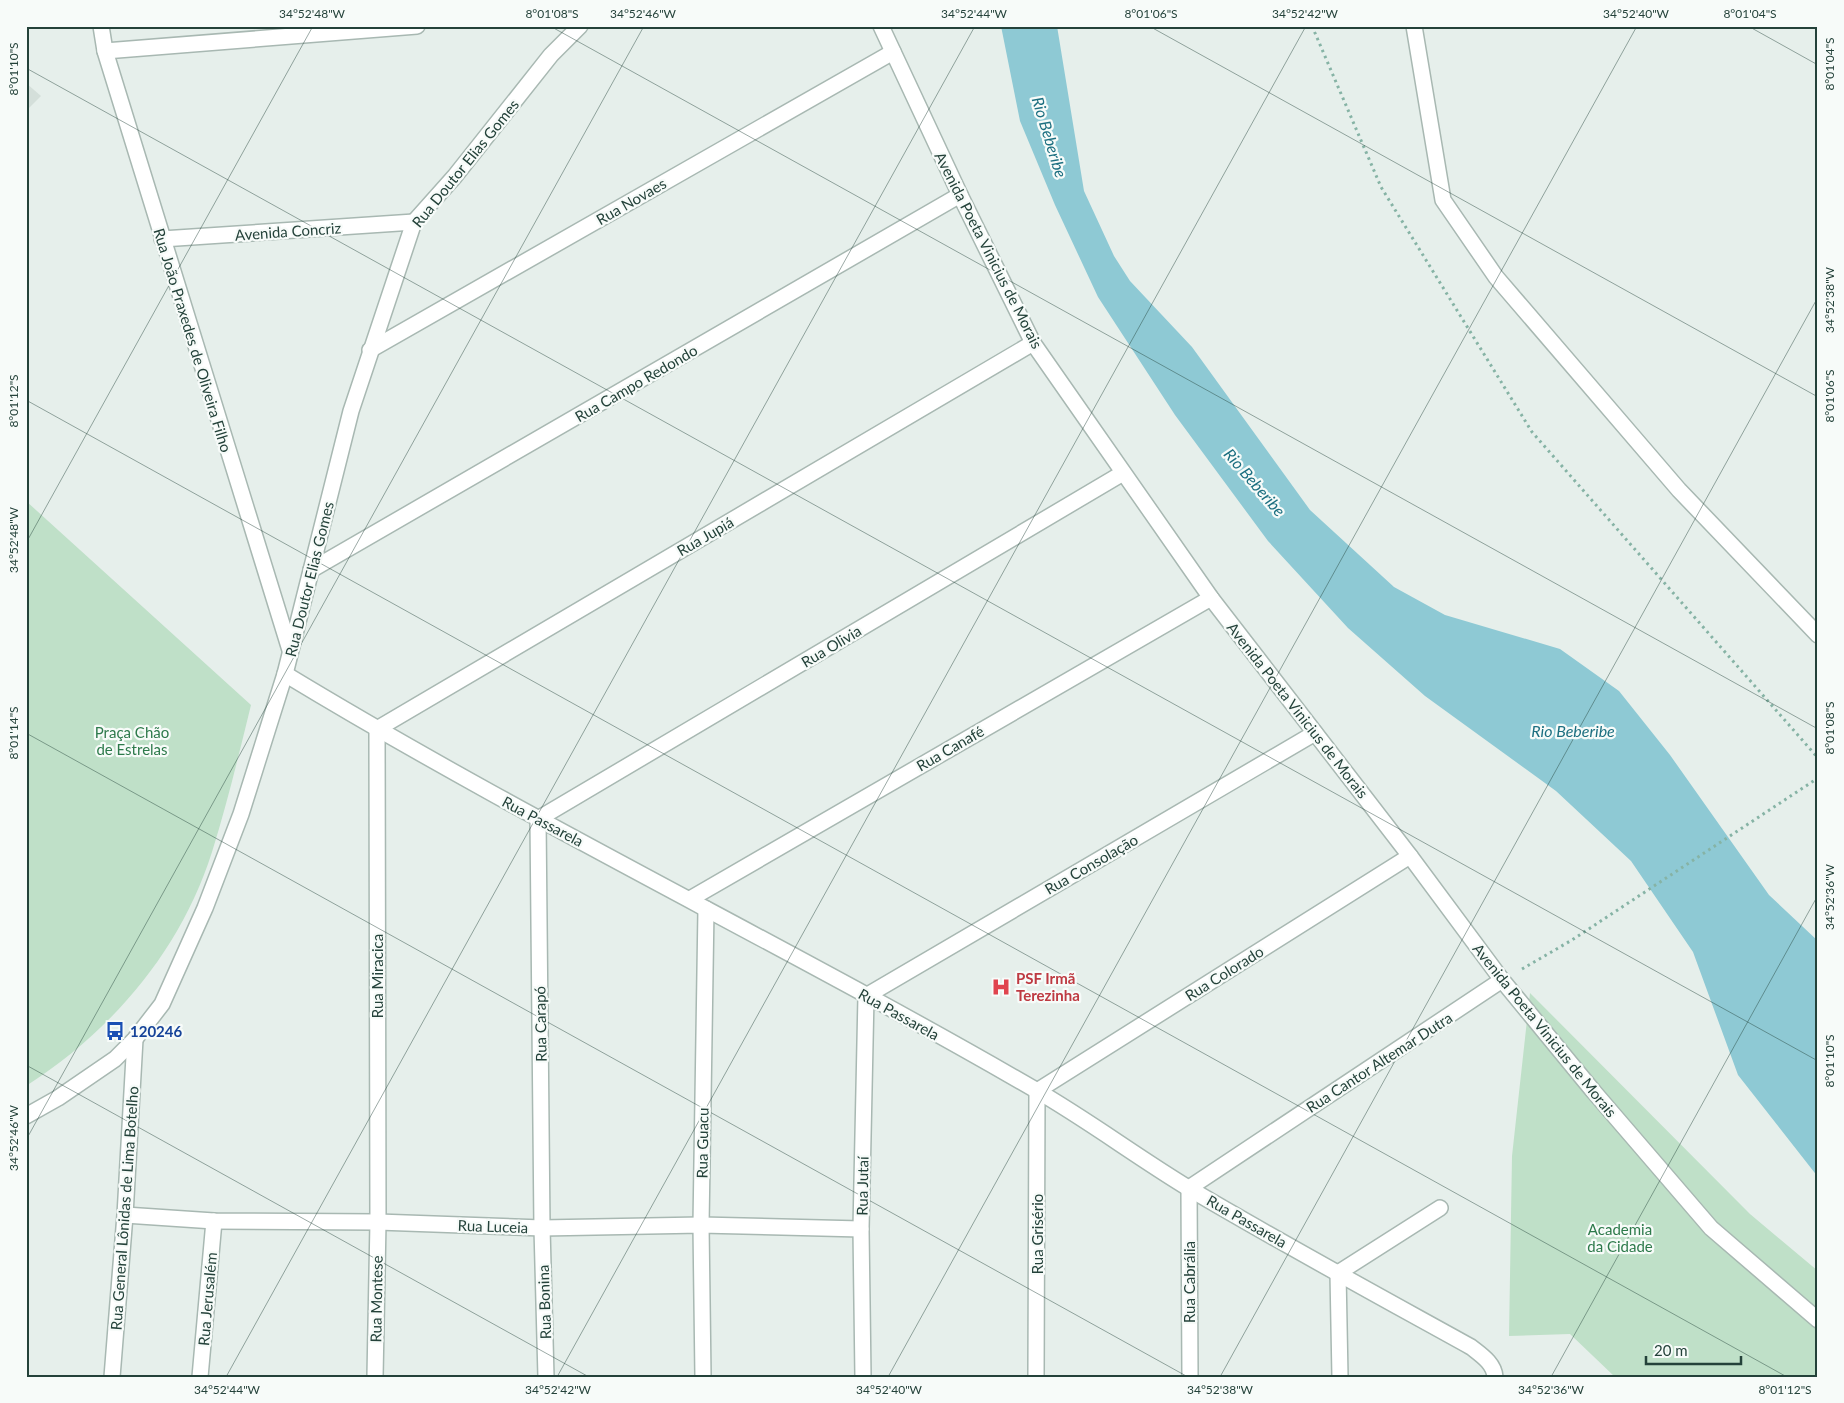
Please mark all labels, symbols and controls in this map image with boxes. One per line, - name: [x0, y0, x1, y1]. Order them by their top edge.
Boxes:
- text: 34°52'48"W: [279, 6, 346, 21]
- text: 8°01'08"S: [525, 6, 579, 21]
- text: 34°52'46"W: [610, 6, 677, 21]
- text: 34°52'44"W: [941, 6, 1008, 21]
- text: 8°01'06"S: [1124, 6, 1178, 21]
- text: 34°52'42"W: [1272, 6, 1339, 21]
- text: 34°52'40"W: [1603, 6, 1670, 21]
- text: 8°01'04"S: [1723, 6, 1777, 21]
- text: 8°01'04"S: [1822, 37, 1837, 91]
- text: 8°01'10"S: [6, 42, 21, 96]
- water label: Rio Beberibe: [1029, 94, 1071, 180]
- street label: Rua Doutor Elias Gomes: [408, 95, 522, 231]
- street label: Avenida Poeta Vinicius de Morais: [931, 149, 1047, 351]
- street label: Rua Novaes: [593, 174, 669, 228]
- street label: Avenida Concriz: [234, 218, 342, 244]
- street label: Rua João Praxedes de Oliveira Filho: [150, 226, 236, 454]
- text: 34°52'38"W: [1822, 266, 1837, 333]
- street label: Rua Campo Redondo: [572, 341, 700, 425]
- text: 8°01'06"S: [1822, 369, 1837, 423]
- text: 8°01'12"S: [6, 374, 21, 428]
- water label: Rio Beberibe: [1220, 444, 1290, 520]
- street label: Rua Doutor Elias Gomes: [281, 499, 337, 659]
- text: 34°52'48"W: [6, 506, 21, 573]
- street label: Rua Jupiá: [674, 513, 736, 559]
- street label: Avenida Poeta Vinicius de Morais: [1224, 618, 1372, 802]
- street label: Rua Olivia: [798, 621, 864, 671]
- text: 8°01'08"S: [1822, 701, 1837, 755]
- text: 8°01'14"S: [6, 706, 21, 760]
- street label: Rua Canafé: [913, 721, 987, 775]
- water label: Rio Beberibe: [1531, 721, 1615, 740]
- park label: Praça Chão de Estrelas: [95, 723, 169, 758]
- street label: Rua Passarela: [499, 792, 587, 850]
- street label: Rua Consolação: [1041, 830, 1141, 898]
- text: 34°52'36"W: [1822, 863, 1837, 930]
- street label: Rua Miracica: [368, 934, 386, 1018]
- street label: Avenida Poeta Vinicius de Morais: [1469, 940, 1621, 1120]
- street label: Rua Colorado: [1182, 942, 1266, 1004]
- place label: PSF Irmã Terezinha: [1016, 969, 1080, 1004]
- hospital icon: PSF Irmã Terezinha: [990, 976, 1012, 998]
- street label: Rua Passarela: [856, 984, 942, 1044]
- street label: Rua Carapó: [530, 986, 550, 1062]
- street label: Rua Cantor Altemar Dutra: [1303, 1008, 1455, 1116]
- bus stop icon: 120246: [104, 1020, 126, 1042]
- place label: 120246: [130, 1022, 182, 1040]
- text: 8°01'10"S: [1822, 1034, 1837, 1088]
- street label: Rua General Lônidas de Lima Botelho: [106, 1085, 142, 1331]
- text: 34°52'46"W: [6, 1104, 21, 1171]
- street label: Rua Guacu: [692, 1107, 712, 1179]
- street label: Rua Jutaí: [852, 1155, 872, 1216]
- street label: Rua Passarela: [1204, 1191, 1290, 1251]
- street label: Rua Grisério: [1028, 1194, 1046, 1274]
- street label: Rua Luceia: [458, 1216, 528, 1236]
- park label: Academia da Cidade: [1587, 1220, 1653, 1255]
- street label: Rua Cabrália: [1180, 1241, 1198, 1323]
- street label: Rua Jerusalém: [194, 1251, 220, 1347]
- street label: Rua Montese: [366, 1255, 386, 1343]
- street label: Rua Bonina: [534, 1264, 554, 1340]
- scale bar: [1646, 1333, 1742, 1365]
- text: 20 m: [1654, 1341, 1688, 1359]
- text: 34°52'44"W: [194, 1382, 261, 1397]
- text: 34°52'42"W: [525, 1382, 592, 1397]
- text: 34°52'40"W: [856, 1382, 923, 1397]
- text: 34°52'38"W: [1187, 1382, 1254, 1397]
- text: 34°52'36"W: [1518, 1382, 1585, 1397]
- text: 8°01'12"S: [1758, 1382, 1812, 1397]

